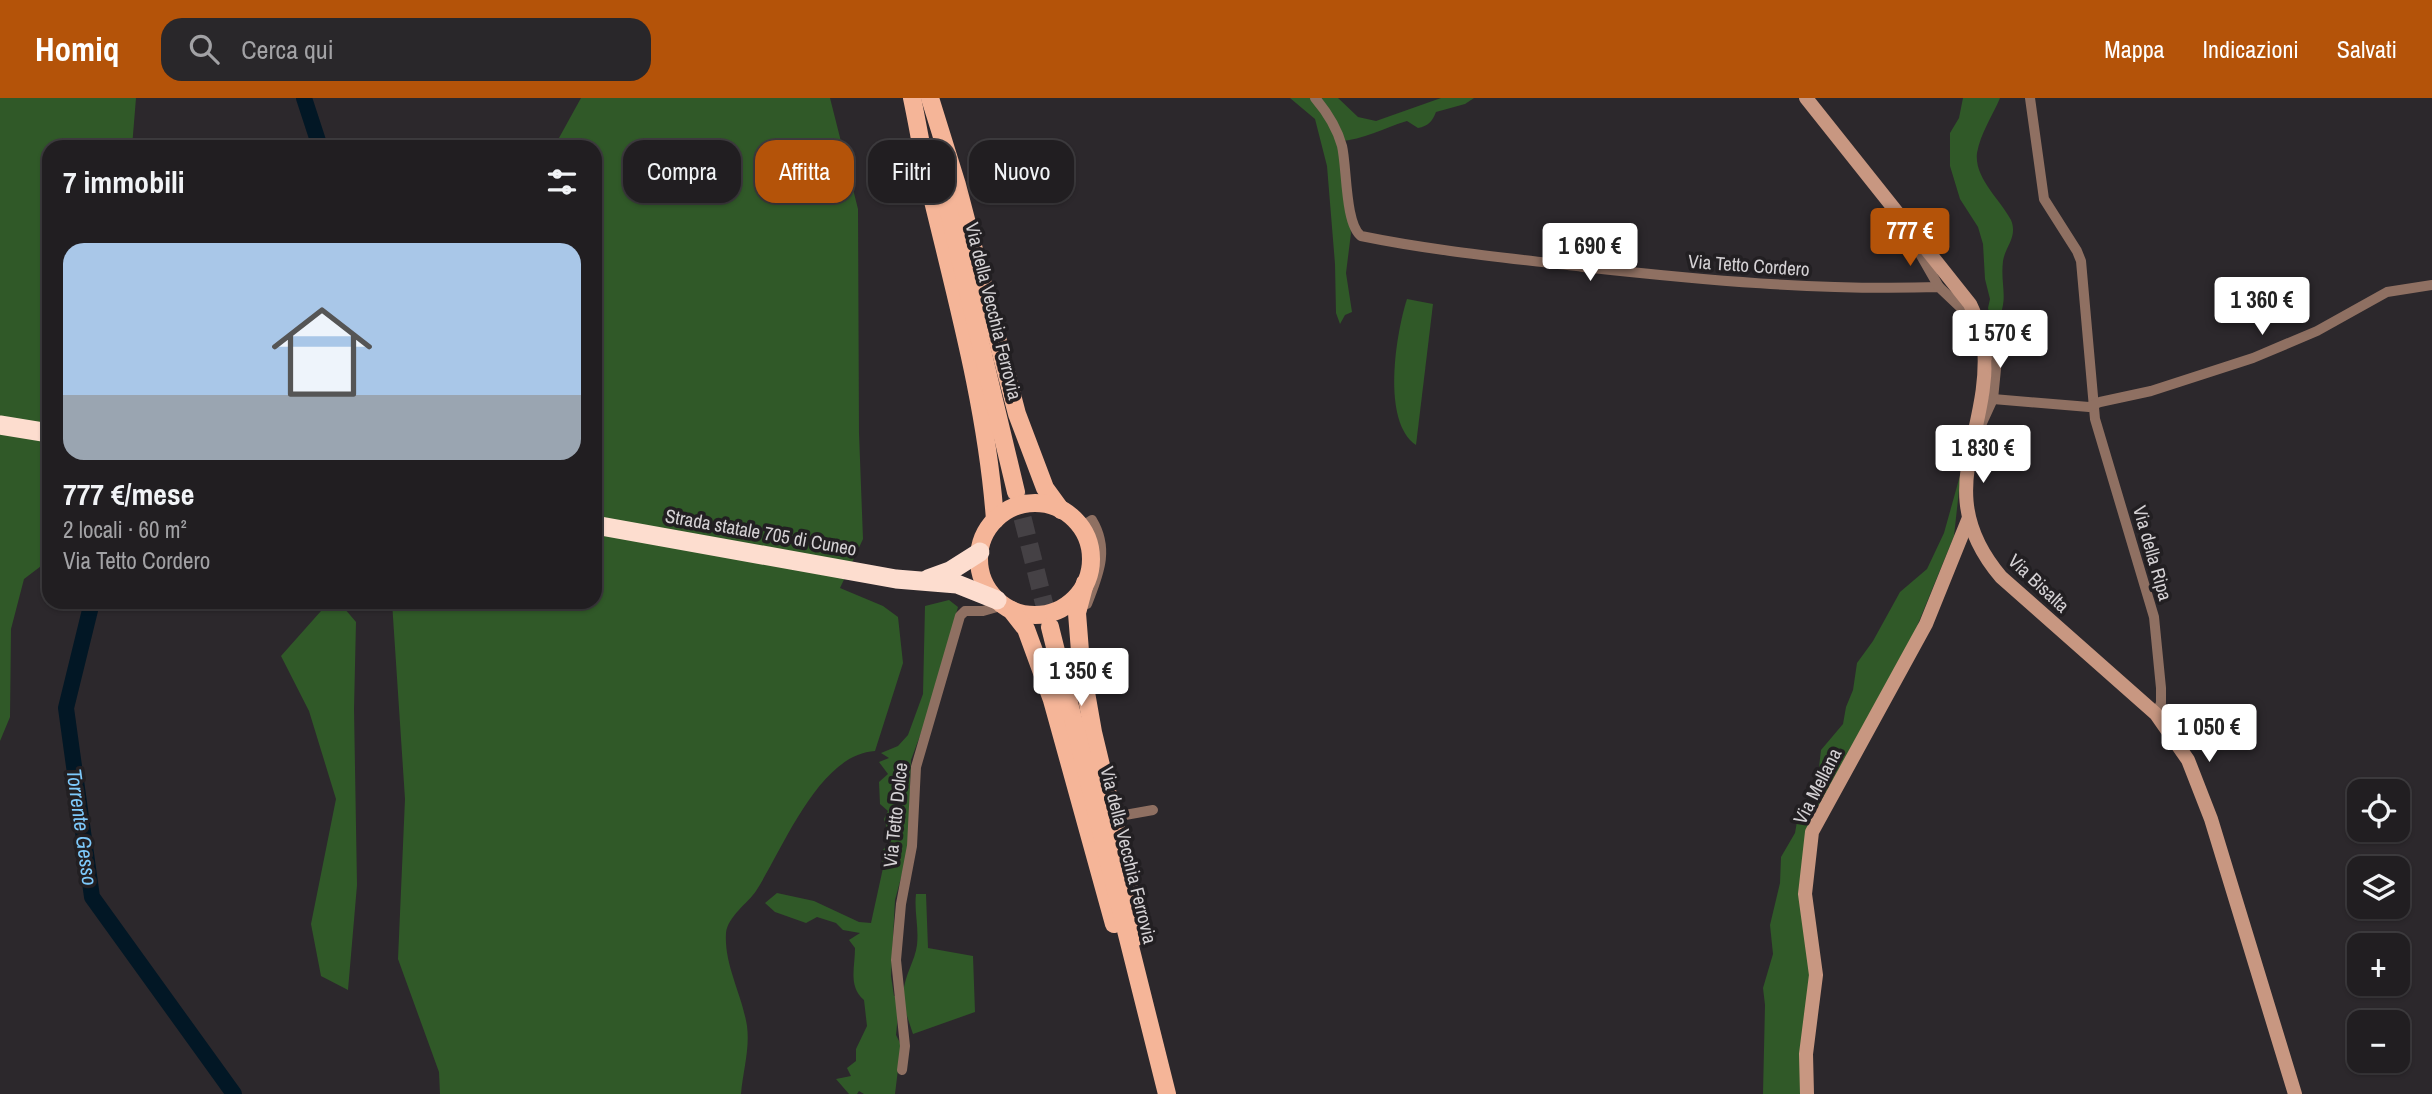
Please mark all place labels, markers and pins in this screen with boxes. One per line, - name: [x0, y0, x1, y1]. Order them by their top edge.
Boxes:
- pin: 777 €: [1861, 208, 1959, 268]
- pin: 1 690 €: [1525, 223, 1655, 283]
- pin: 1 360 €: [2197, 278, 2327, 337]
- pin: 1 570 €: [1935, 310, 2065, 370]
- pin: 1 830 €: [1918, 426, 2048, 485]
- pin: 1 350 €: [1016, 648, 1146, 708]
- pin: 1 050 €: [2144, 704, 2274, 764]

